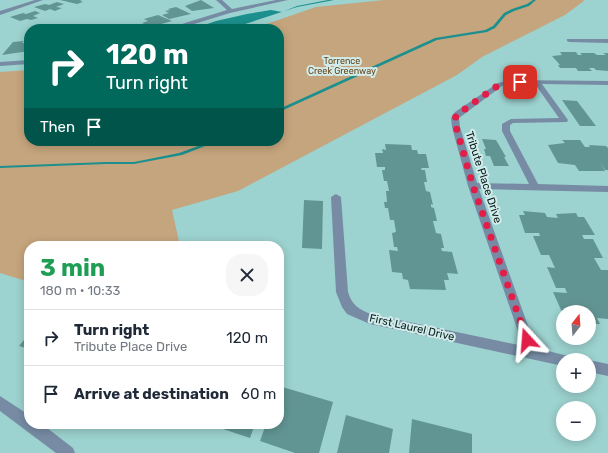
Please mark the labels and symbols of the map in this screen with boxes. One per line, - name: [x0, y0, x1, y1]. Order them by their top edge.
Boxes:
- park label: Torrence Creek Greenway: [308, 56, 376, 76]
- pin: [503, 65, 537, 99]
- street label: Tribute Place Drive: [463, 130, 505, 225]
- north arrow: [556, 305, 596, 345]
- street label: First Laurel Drive: [368, 311, 456, 344]
- position arrow: [506, 319, 548, 361]

